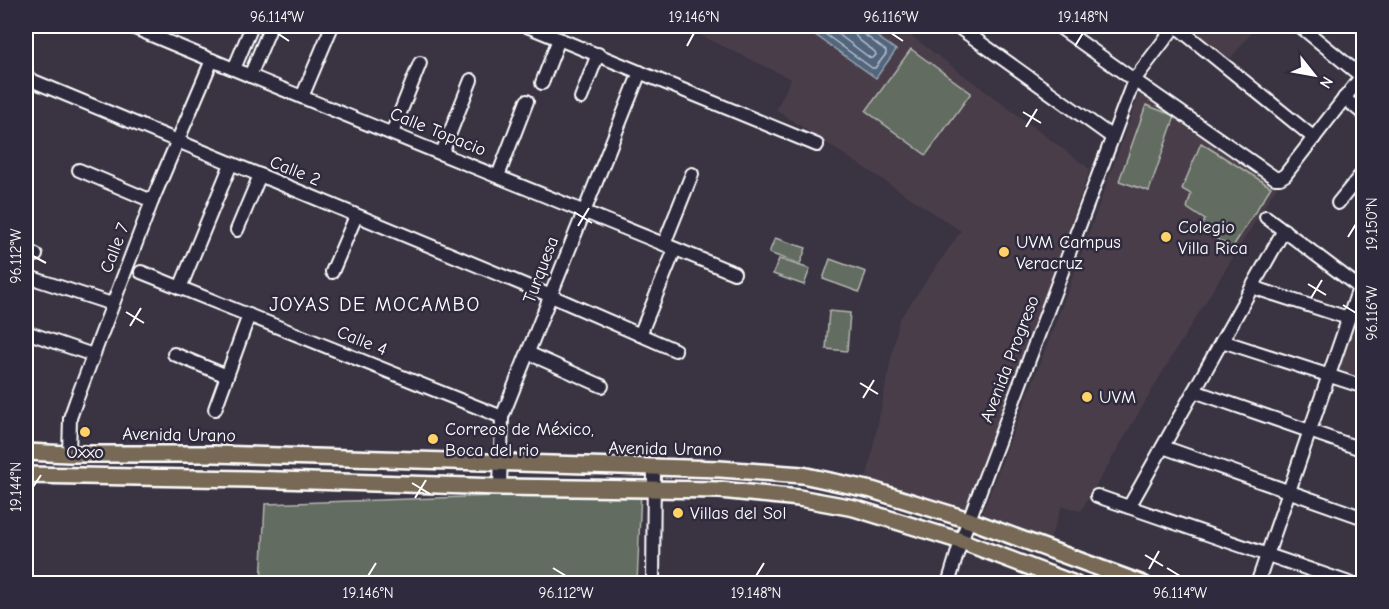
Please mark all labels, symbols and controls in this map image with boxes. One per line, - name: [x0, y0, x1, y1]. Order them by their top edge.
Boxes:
- text: 96.114°W: [250, 8, 304, 26]
- text: 19.146°N: [668, 8, 720, 26]
- text: 96.116°W: [863, 8, 919, 26]
- text: 19.148°N: [1058, 8, 1108, 26]
- north arrow: [1284, 45, 1344, 105]
- text: N: [1316, 73, 1336, 91]
- street label: Calle Topacio: [387, 103, 489, 161]
- street label: Calle 2: [267, 151, 323, 191]
- text: 19.150°N: [1363, 198, 1381, 250]
- place label: Colegio Villa Rica: [1178, 217, 1248, 259]
- street label: Calle 7: [96, 220, 134, 276]
- text: 96.112°W: [7, 229, 25, 283]
- marker: Colegio Villa Rica: [1159, 230, 1173, 244]
- place label: UVM Campus Veracruz: [1016, 232, 1121, 274]
- street label: Turquesa: [519, 234, 563, 306]
- marker: UVM Campus Veracruz: [997, 245, 1011, 259]
- text: 96.116°W: [1363, 285, 1381, 341]
- district label: JOYAS DE MOCAMBO: [269, 293, 481, 316]
- street label: Avenida Progreso: [976, 293, 1044, 425]
- street label: Calle 4: [334, 322, 390, 360]
- place label: UVM: [1099, 387, 1136, 408]
- marker: UVM: [1080, 390, 1094, 404]
- place label: Correos de México, Boca del rio: [445, 419, 594, 461]
- street label: Avenida Urano: [122, 424, 236, 446]
- marker: Oxxo: [78, 425, 92, 439]
- marker: Correos de México, Boca del rio: [426, 432, 440, 446]
- street label: Avenida Urano: [608, 438, 722, 460]
- place label: Oxxo: [66, 442, 104, 463]
- text: 19.144°N: [7, 462, 25, 512]
- place label: Villas del Sol: [690, 503, 786, 524]
- marker: Villas del Sol: [671, 506, 685, 520]
- text: 19.146°N: [342, 584, 394, 602]
- text: 96.112°W: [539, 584, 593, 602]
- text: 19.148°N: [731, 584, 781, 602]
- text: 96.114°W: [1153, 584, 1207, 602]

